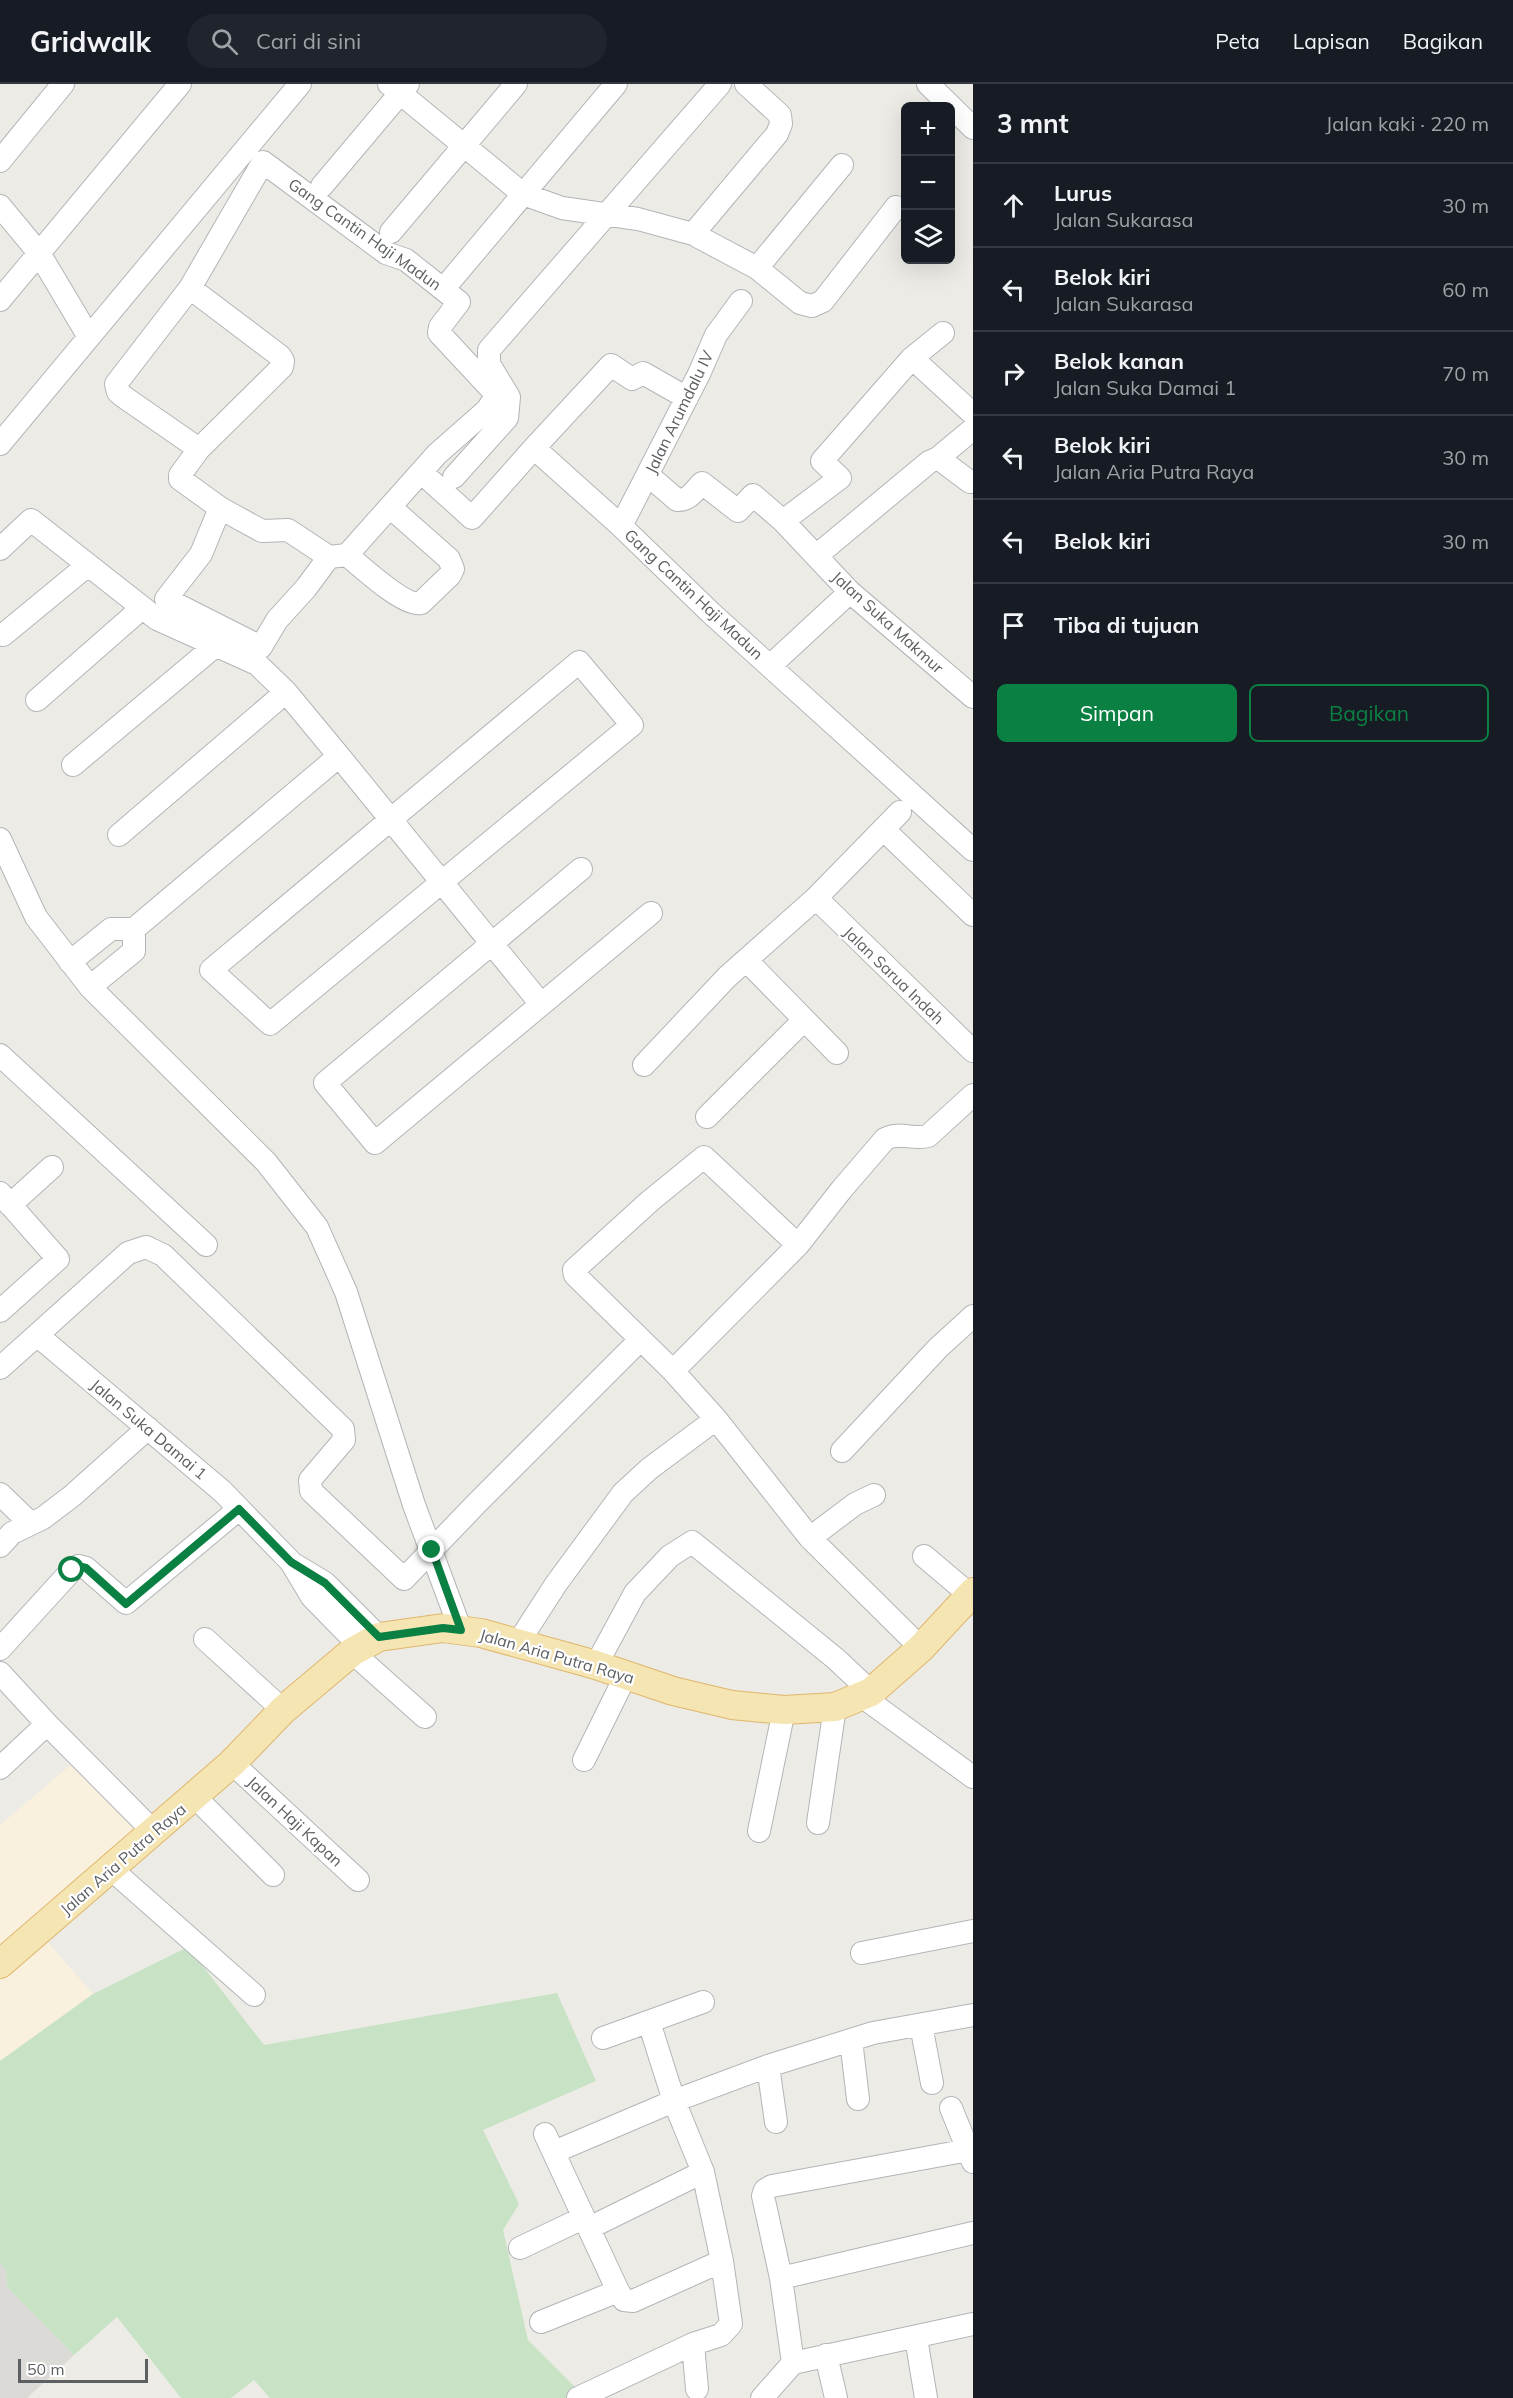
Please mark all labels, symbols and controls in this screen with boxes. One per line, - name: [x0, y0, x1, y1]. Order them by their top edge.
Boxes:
- search box: [187, 14, 607, 68]
- text: Gridwalk: [30, 24, 151, 59]
- icon: search: [208, 25, 241, 58]
- text: Cari di sini: [256, 27, 361, 55]
- text: Peta: [1215, 28, 1260, 54]
- text: Lapisan: [1293, 28, 1370, 54]
- text: Bagikan: [1403, 28, 1483, 54]
- map controls: [901, 102, 955, 264]
- button: +: [901, 102, 955, 156]
- text: 3 mnt: [997, 107, 1069, 140]
- text: Jalan kaki · 220 m: [1326, 111, 1489, 136]
- button: −: [901, 156, 955, 210]
- street label: Gang Cantin Haji Madun: [285, 174, 445, 294]
- text: Lurus: [1054, 179, 1112, 207]
- icon: ahead: [997, 189, 1030, 222]
- text: 30 m: [1442, 193, 1489, 218]
- text: Jalan Sukarasa: [1054, 207, 1194, 232]
- button: layers: [901, 210, 955, 264]
- text: Belok kiri: [1054, 263, 1150, 291]
- icon: left: [997, 273, 1030, 306]
- text: 60 m: [1442, 277, 1489, 302]
- text: Jalan Sukarasa: [1054, 291, 1194, 316]
- street label: Jalan Arumdalu IV: [641, 346, 718, 477]
- text: Belok kanan: [1054, 347, 1184, 375]
- icon: right: [997, 357, 1030, 390]
- text: 70 m: [1442, 361, 1489, 386]
- text: Jalan Suka Damai 1: [1054, 375, 1236, 400]
- text: Belok kiri: [1054, 431, 1150, 459]
- icon: left: [997, 441, 1030, 474]
- text: 30 m: [1442, 445, 1489, 470]
- text: Jalan Aria Putra Raya: [1054, 459, 1254, 484]
- street label: Gang Cantin Haji Madun: [621, 525, 767, 663]
- icon: left: [997, 525, 1030, 558]
- text: Belok kiri: [1054, 527, 1150, 555]
- text: 30 m: [1442, 529, 1489, 554]
- street label: Jalan Suka Makmur: [828, 567, 948, 678]
- icon: arrive: [997, 609, 1030, 642]
- text: Tiba di tujuan: [1054, 611, 1199, 639]
- button: Simpan: [997, 684, 1237, 742]
- button: Bagikan: [1249, 684, 1489, 742]
- street label: Jalan Sarua Indah: [839, 922, 949, 1028]
- street label: Jalan Suka Damai 1: [87, 1374, 211, 1484]
- route end: [418, 1536, 444, 1562]
- route start: [58, 1556, 84, 1582]
- street label: Jalan Aria Putra Raya: [477, 1624, 637, 1688]
- street label: Jalan Haji Kapan: [243, 1771, 347, 1871]
- street label: Jalan Aria Putra Raya: [56, 1799, 190, 1919]
- scale bar: [18, 2356, 148, 2384]
- text: 50 m: [27, 2359, 64, 2379]

